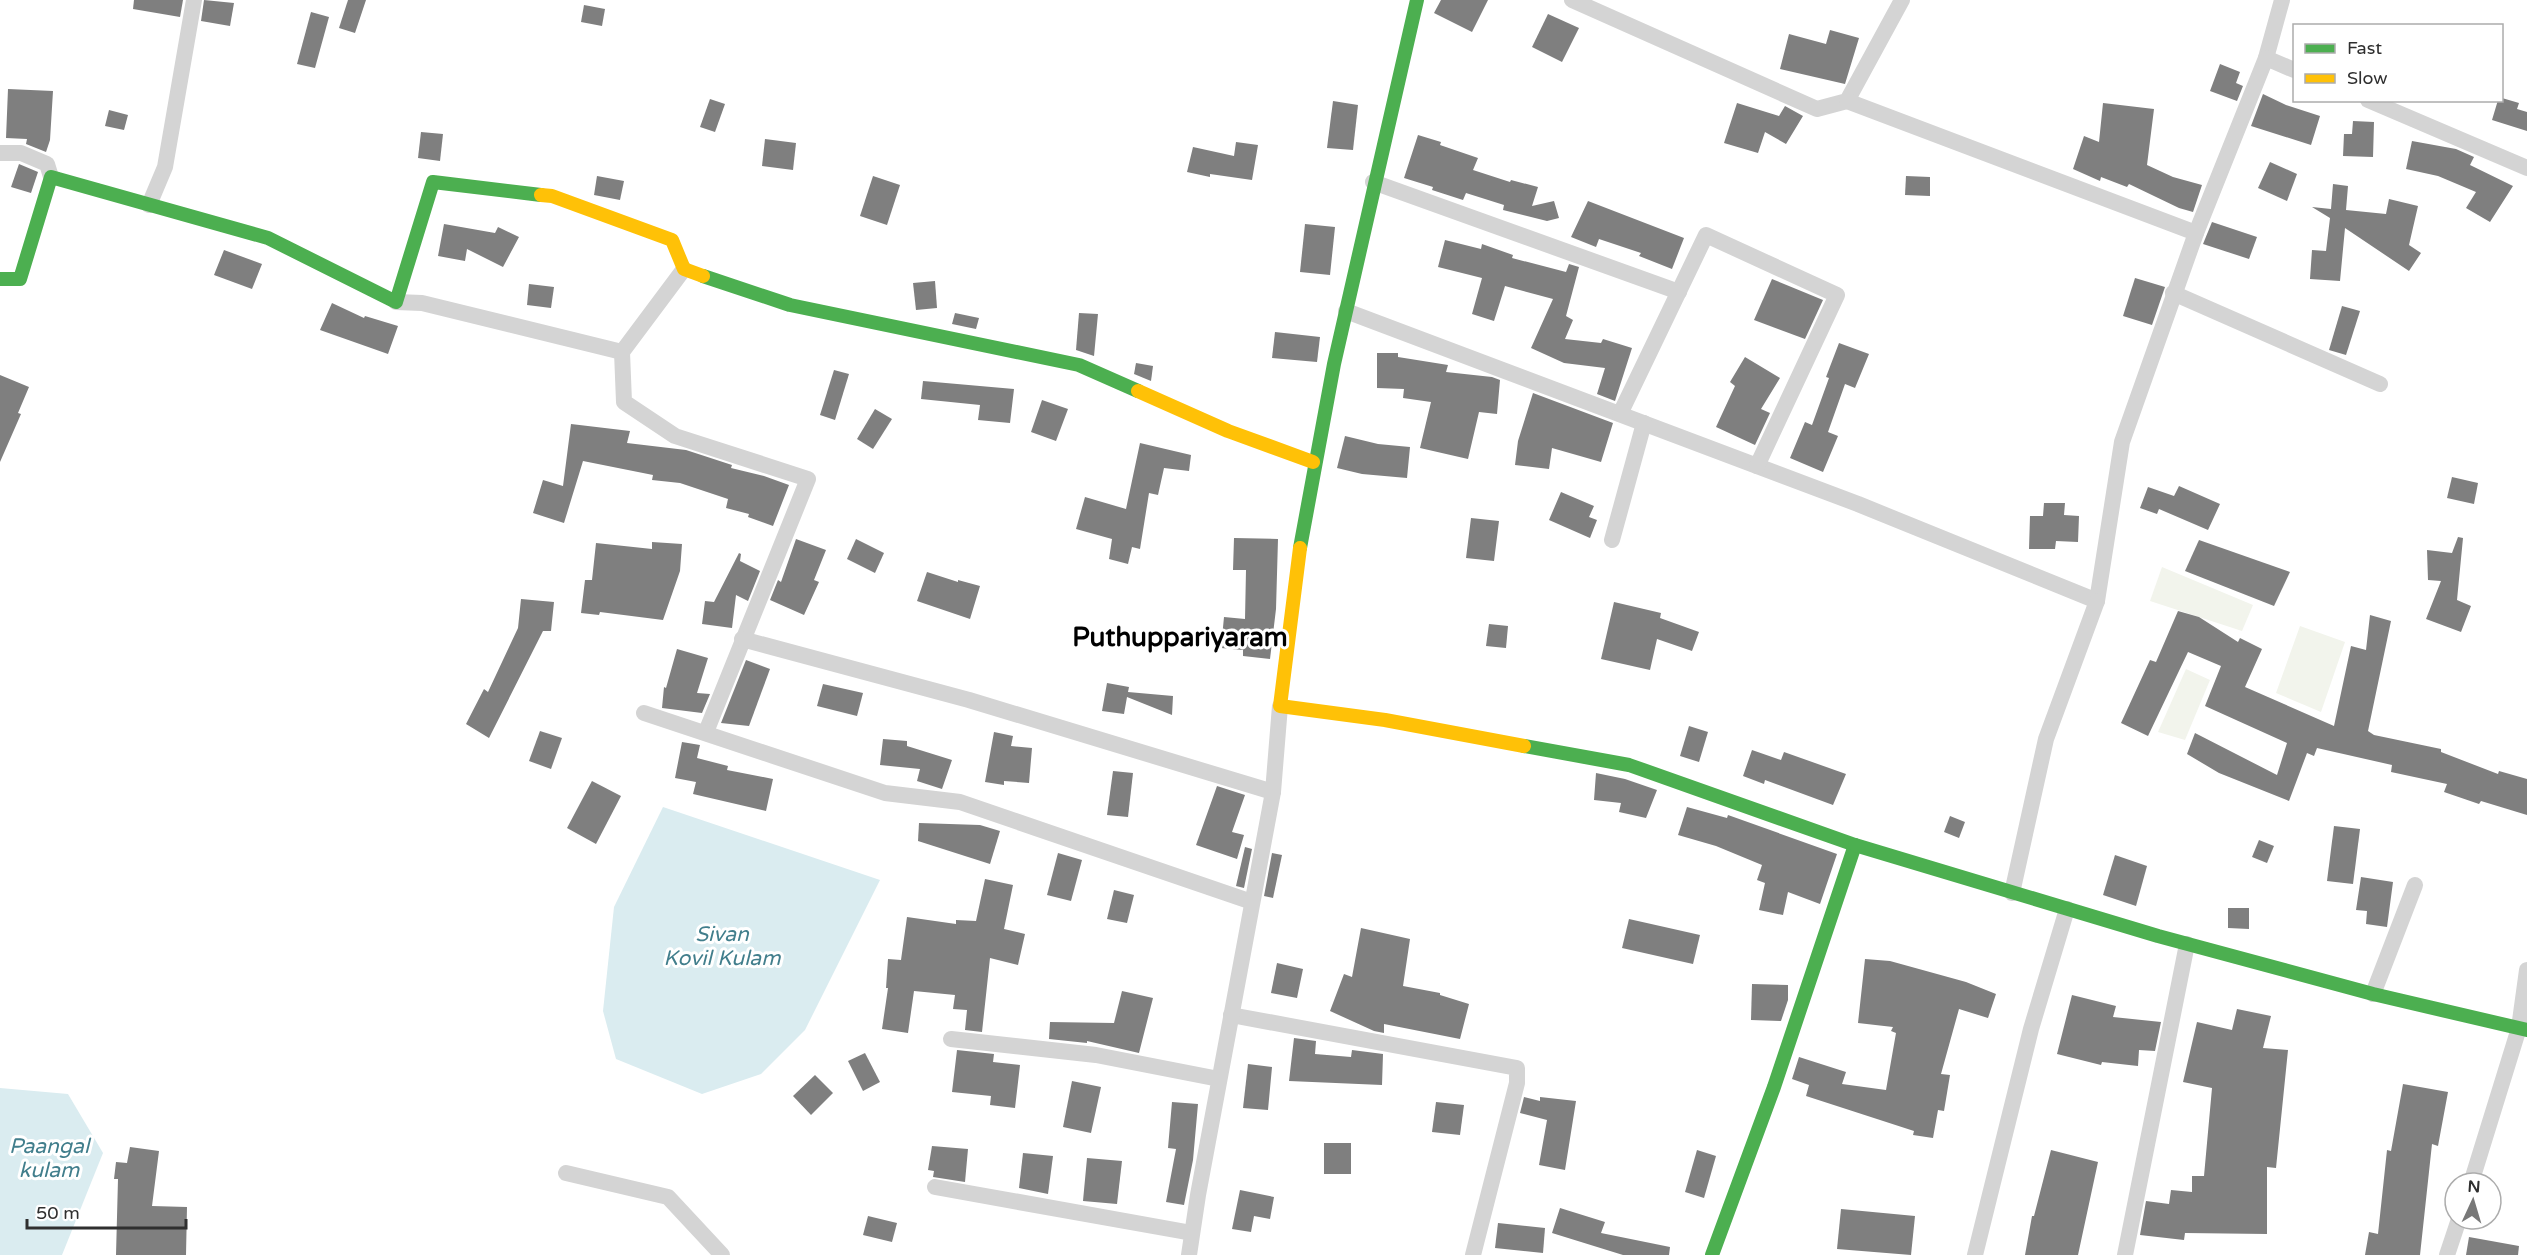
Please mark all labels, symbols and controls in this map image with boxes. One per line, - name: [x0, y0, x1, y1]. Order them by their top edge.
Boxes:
- legend: [2293, 24, 2503, 102]
- text: Fast: [2347, 37, 2382, 59]
- text: Slow: [2347, 67, 2388, 89]
- district label: Puthuppariyaram: [1072, 622, 1288, 653]
- water label: Sivan Kovil Kulam: [664, 922, 781, 971]
- water label: Paangal kulam: [9, 1134, 92, 1183]
- north arrow: [2443, 1171, 2503, 1231]
- text: N: [2467, 1177, 2481, 1197]
- scale bar: [27, 1192, 186, 1230]
- text: 50 m: [36, 1202, 80, 1224]

